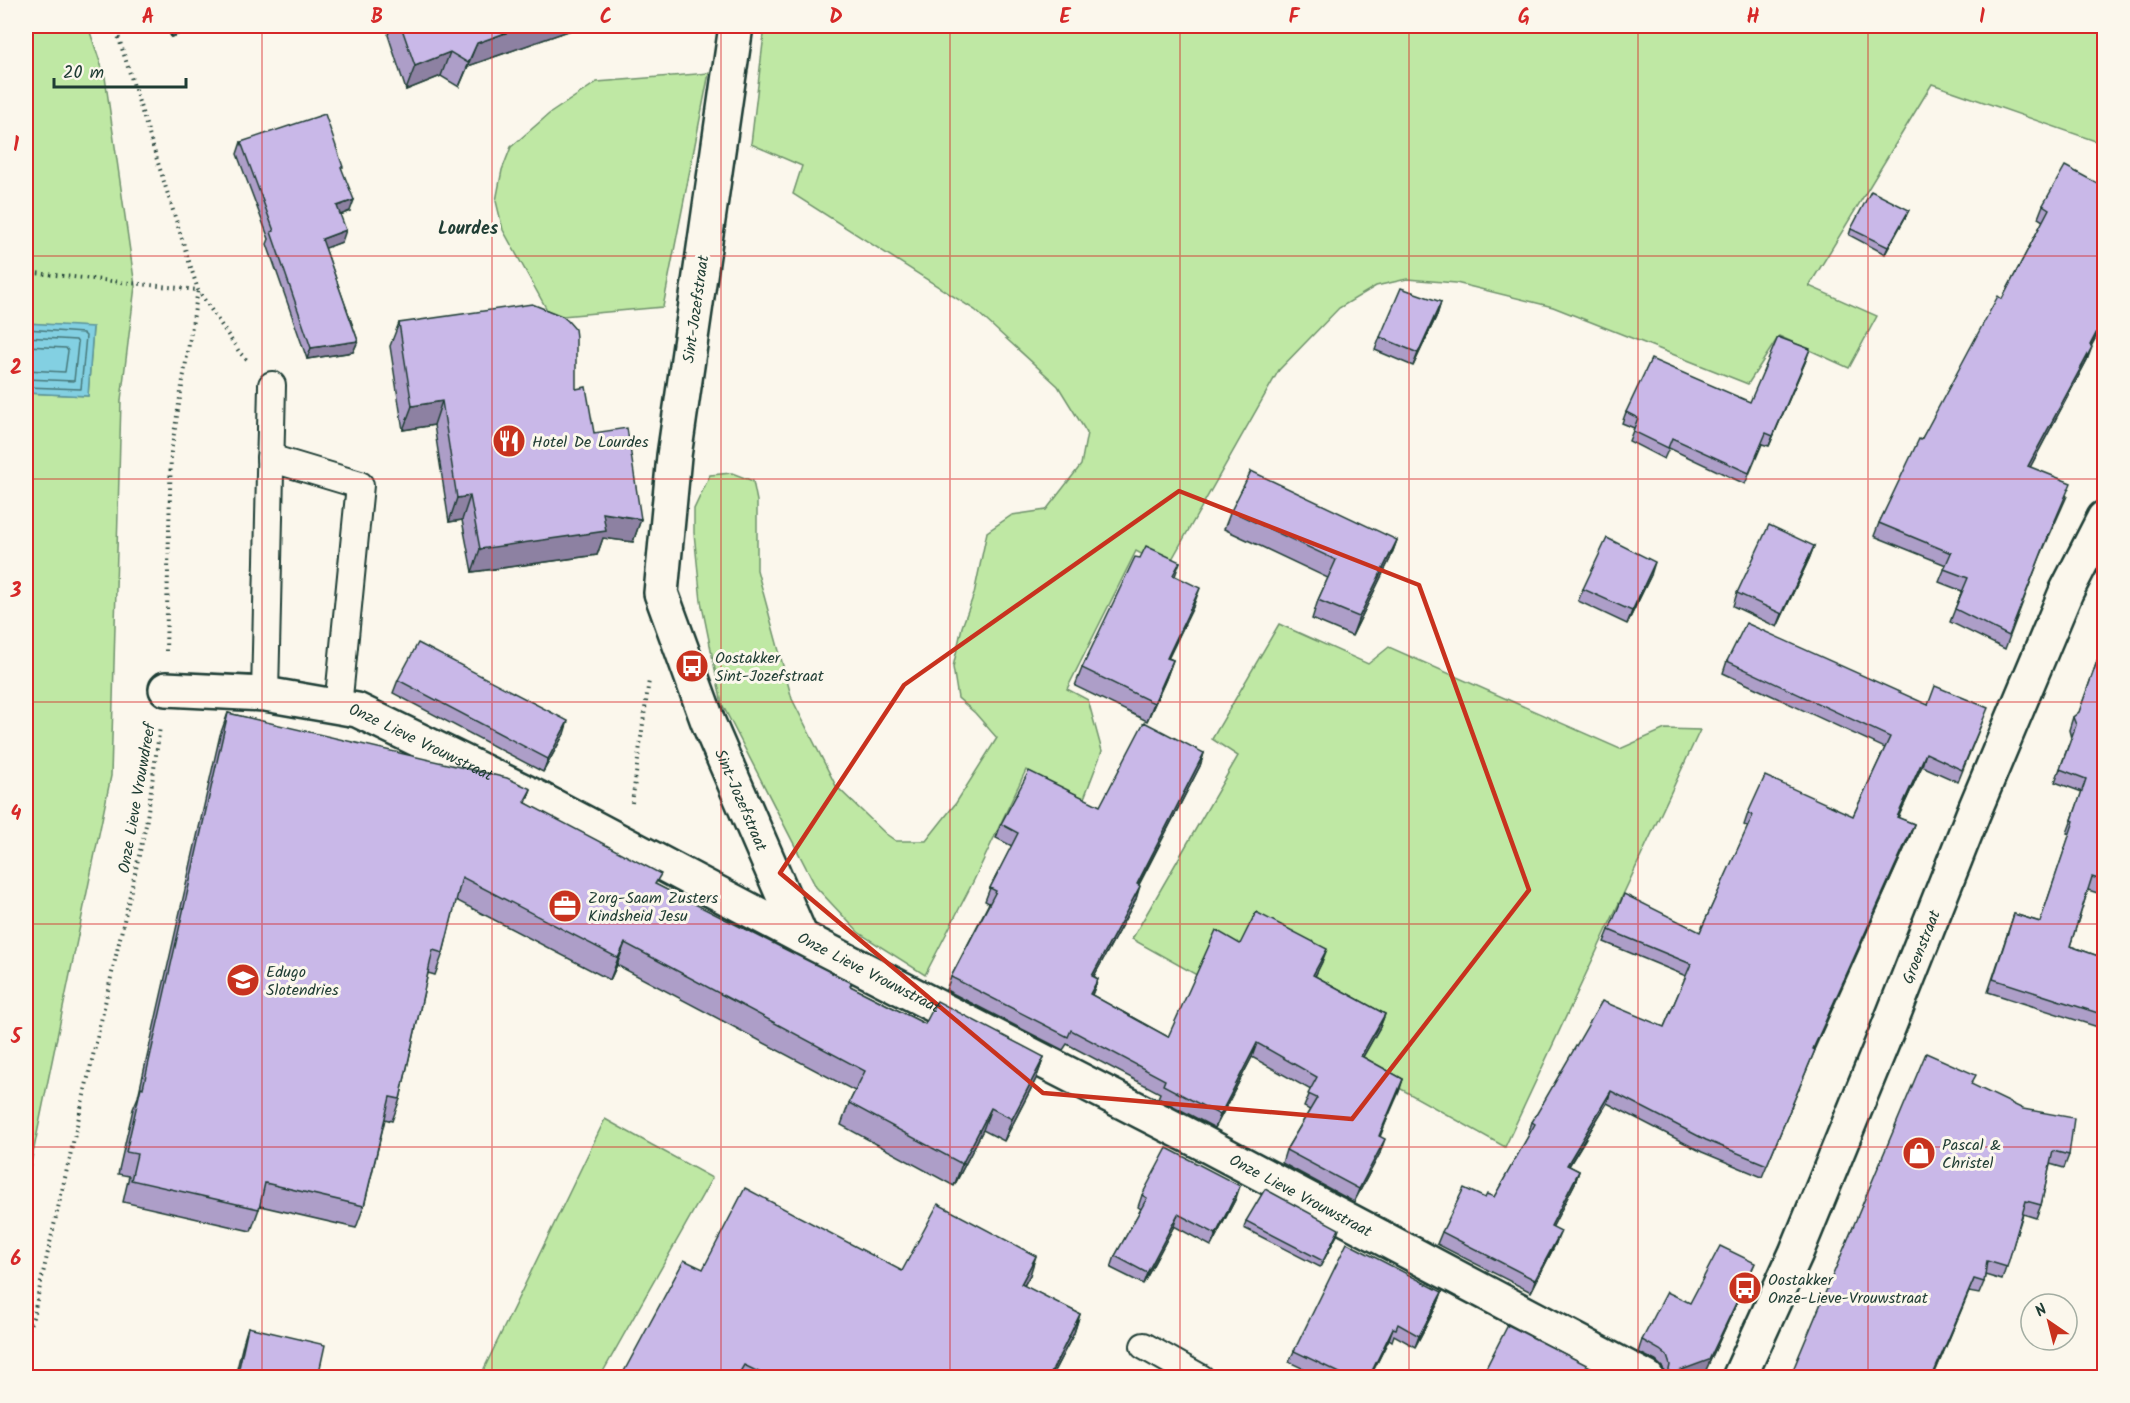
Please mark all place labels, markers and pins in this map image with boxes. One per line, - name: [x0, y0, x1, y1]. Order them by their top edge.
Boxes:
- restaurant icon: Hotel De Lourdes: [491, 423, 527, 459]
- place label: Hotel De Lourdes: [532, 430, 649, 455]
- place label: Oostakker Sint-Jozefstraat: [715, 646, 825, 689]
- bus stop icon: Oostakker Sint-Jozefstraat: [674, 648, 710, 684]
- place label: Zorg-Saam Zusters Kindsheid Jesu: [588, 886, 718, 929]
- office icon: Zorg-Saam Zusters Kindsheid Jesu: [547, 888, 583, 924]
- place label: Edugo Slotendries: [266, 960, 339, 1003]
- school or university icon: Edugo Slotendries: [225, 962, 261, 998]
- place label: Pascal & Christel: [1942, 1133, 2001, 1176]
- shop icon: Pascal & Christel: [1901, 1135, 1937, 1171]
- place label: Oostakker Onze-Lieve-Vrouwstraat: [1768, 1268, 1929, 1311]
- bus stop icon: Oostakker Onze-Lieve-Vrouwstraat: [1727, 1270, 1763, 1306]

